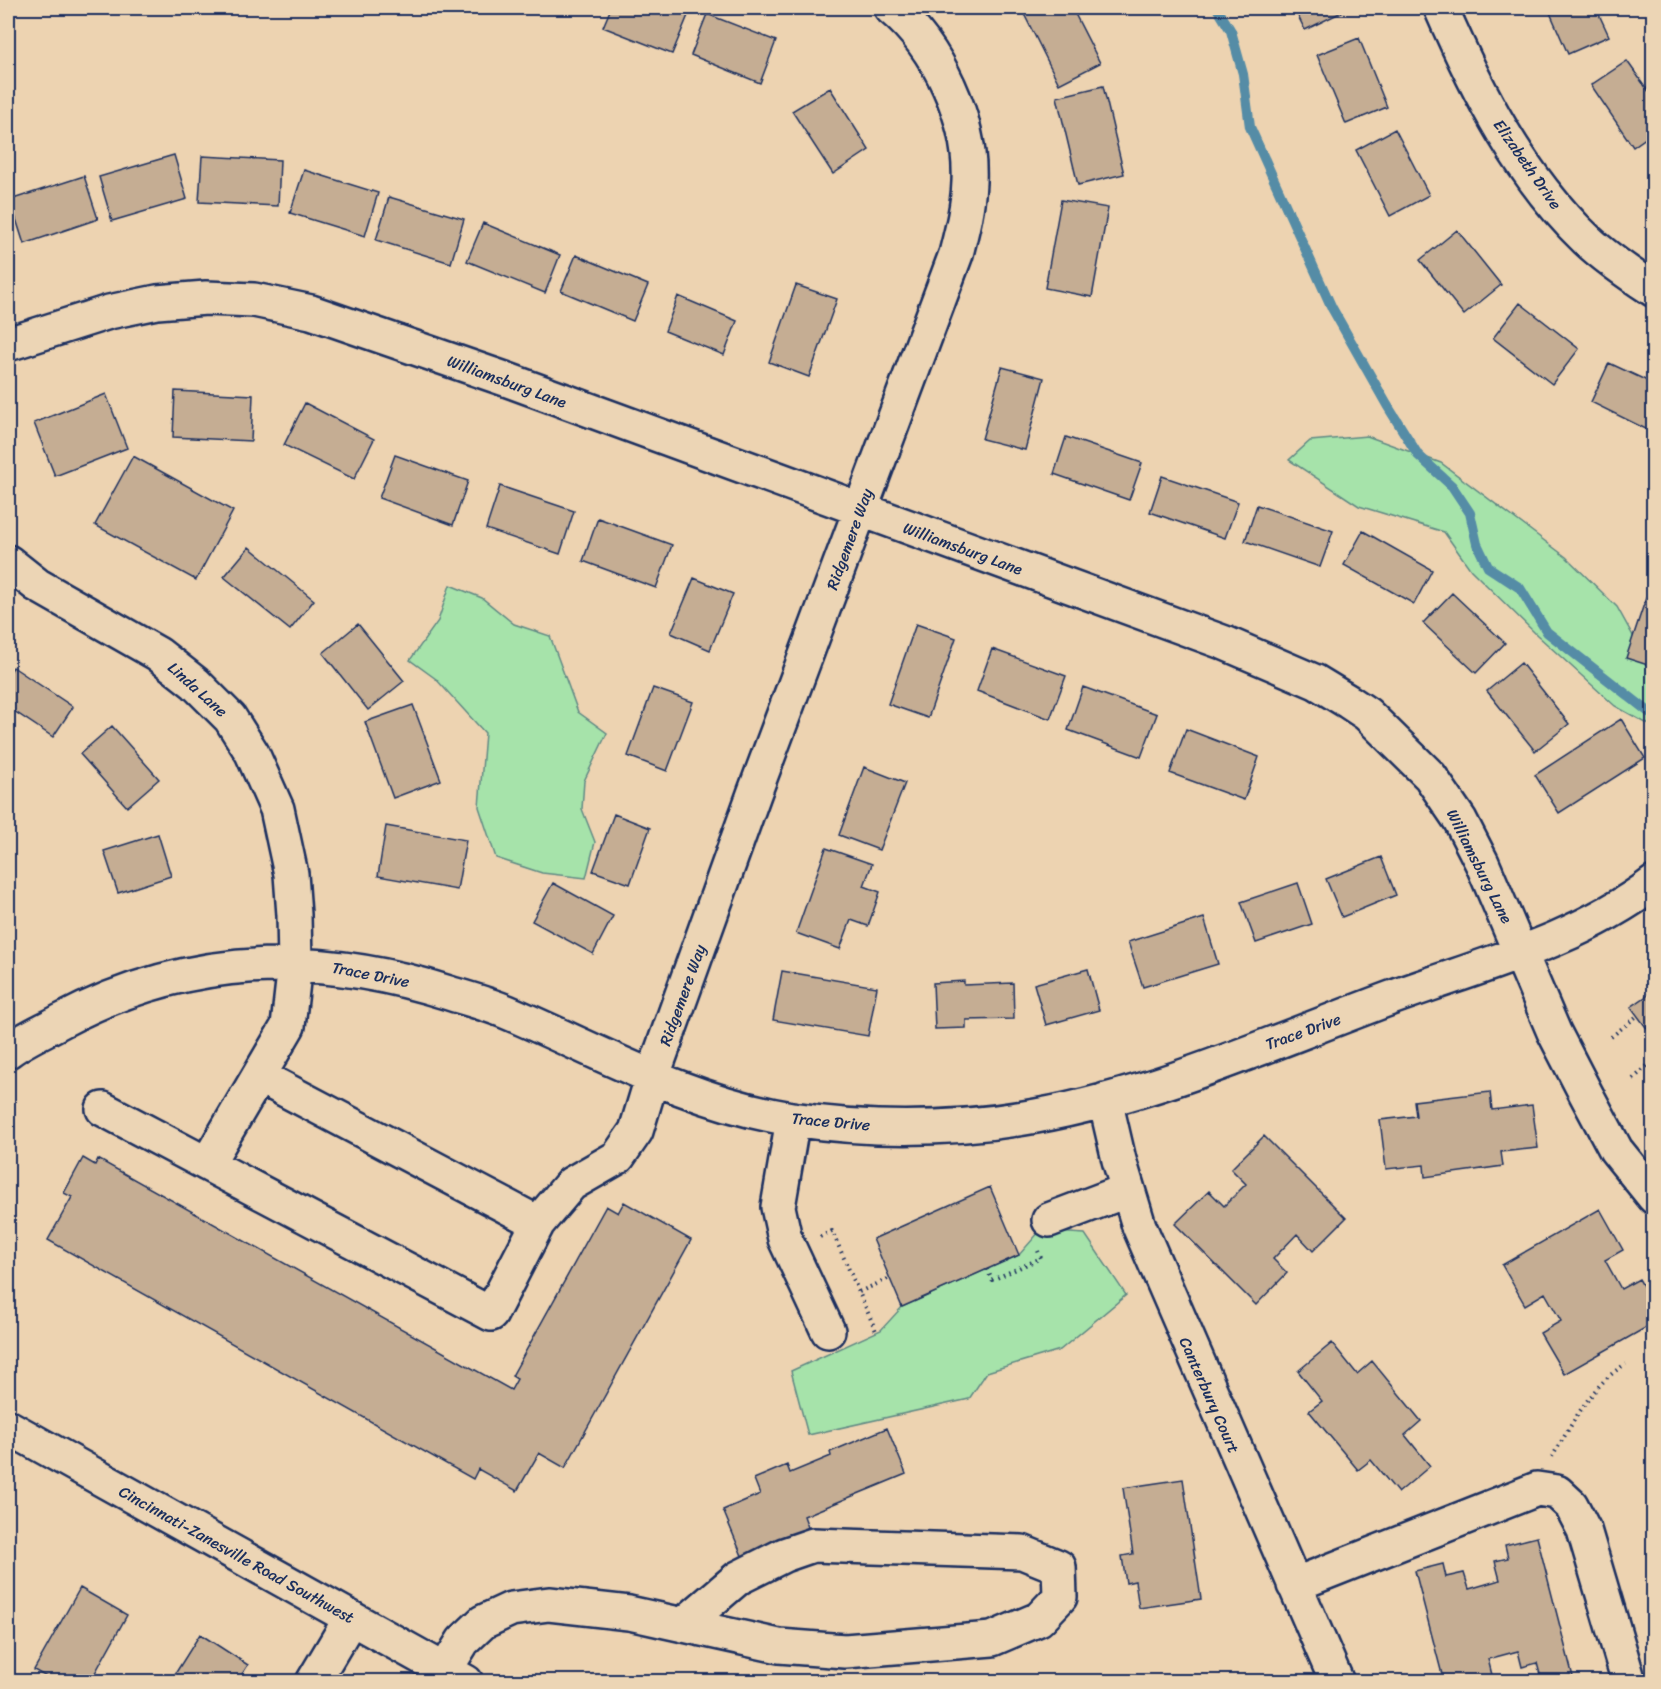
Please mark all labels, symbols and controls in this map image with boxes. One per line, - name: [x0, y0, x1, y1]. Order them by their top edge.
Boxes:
- street label: Elizabeth Drive: [1485, 113, 1570, 216]
- street label: Williamsburg Lane: [443, 346, 571, 417]
- street label: Ridgemere Way: [818, 484, 882, 594]
- street label: Williamsburg Lane: [899, 513, 1027, 584]
- street label: Linda Lane: [161, 654, 235, 725]
- street label: Williamsburg Lane: [1438, 804, 1521, 929]
- street label: Ridgemere Way: [651, 940, 715, 1050]
- street label: Trace Drive: [330, 953, 412, 996]
- street label: Trace Drive: [1261, 1004, 1345, 1059]
- street label: Trace Drive: [791, 1104, 871, 1139]
- street label: Canterbury Court: [1171, 1332, 1248, 1458]
- street label: Cincinnati-Zanesville Road Southwest: [113, 1477, 360, 1632]

